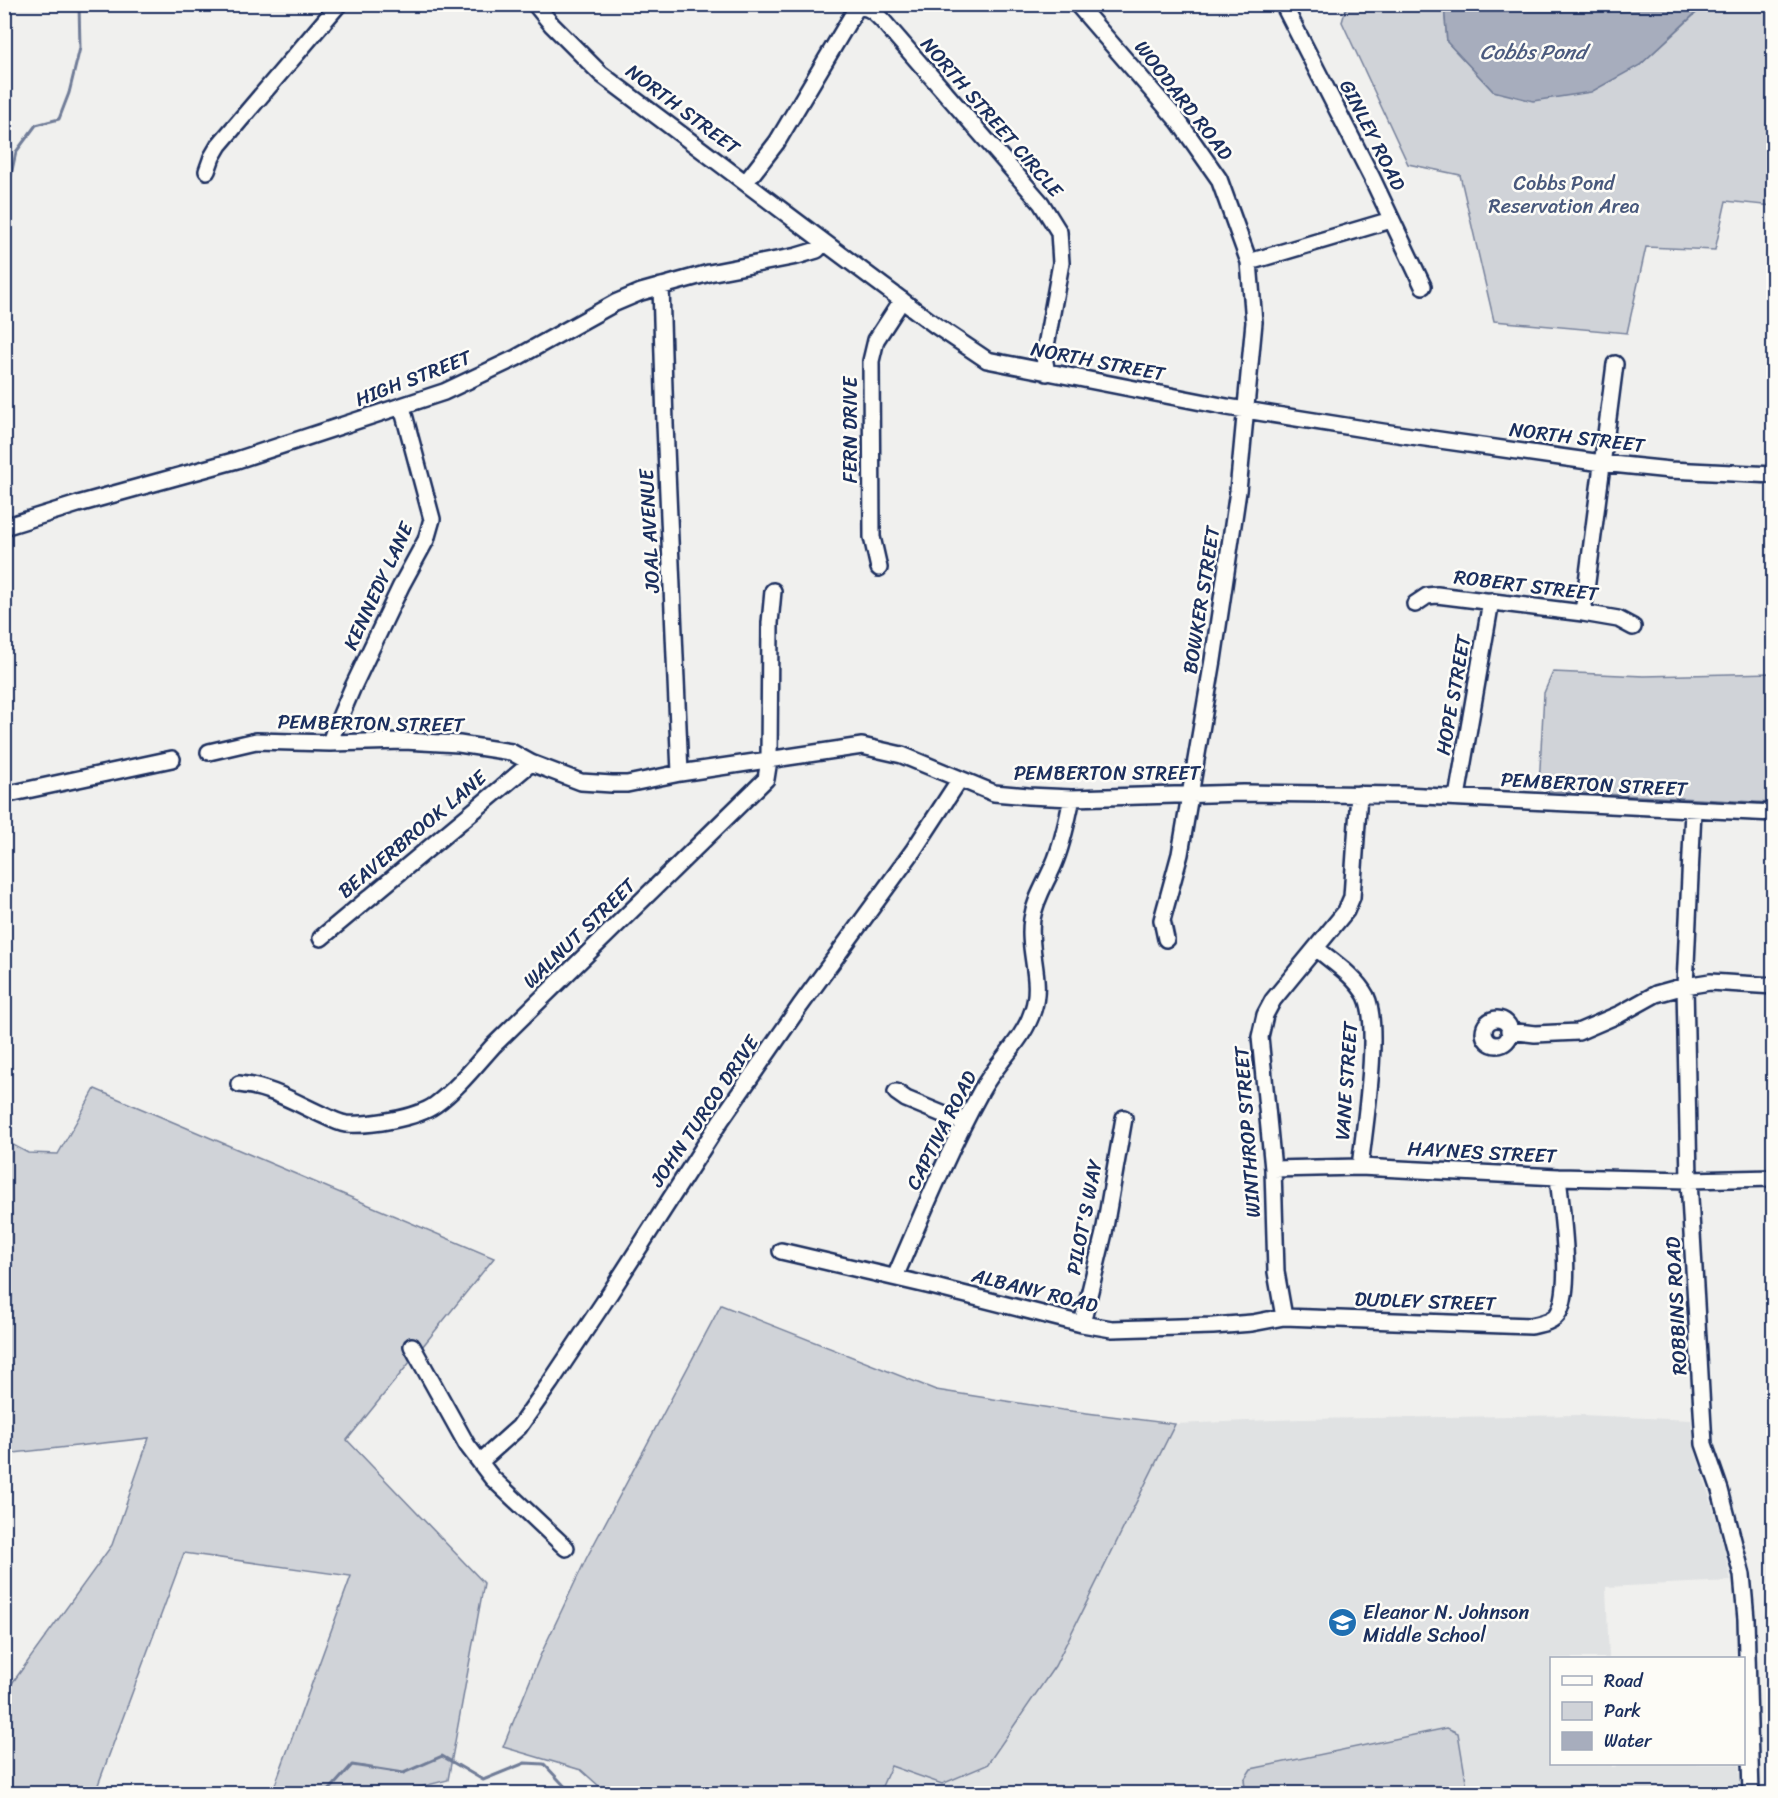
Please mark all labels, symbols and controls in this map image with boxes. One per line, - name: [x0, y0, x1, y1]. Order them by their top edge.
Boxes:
- street label: NORTH STREET CIRCLE: [912, 29, 1073, 207]
- street label: WOODARD ROAD: [1125, 32, 1242, 168]
- water label: Cobbs Pond: [1480, 33, 1591, 71]
- street label: NORTH STREET: [618, 55, 749, 165]
- street label: GINLEY ROAD: [1329, 73, 1416, 197]
- park label: Cobbs Pond Reservation Area: [1489, 166, 1639, 224]
- street label: NORTH STREET: [1028, 331, 1169, 392]
- street label: HIGH STREET: [350, 340, 478, 417]
- street label: FERN DRIVE: [833, 375, 868, 483]
- street label: NORTH STREET: [1507, 412, 1648, 463]
- street label: JOAL AVENUE: [629, 466, 670, 595]
- street label: KENNEDY LANE: [333, 515, 424, 656]
- street label: BOWKER STREET: [1173, 522, 1231, 676]
- street label: ROBERT STREET: [1452, 559, 1601, 612]
- street label: HOPE STREET: [1426, 631, 1481, 758]
- street label: PEMBERTON STREET: [277, 704, 466, 743]
- street label: PEMBERTON STREET: [1014, 756, 1202, 791]
- street label: BEAVERBROOK LANE: [330, 760, 496, 908]
- street label: PEMBERTON STREET: [1500, 762, 1690, 807]
- street label: WALNUT STREET: [514, 869, 645, 997]
- street label: VANE STREET: [1325, 1020, 1368, 1141]
- street label: JOHN TURCO DRIVE: [640, 1026, 770, 1195]
- street label: WINTHROP STREET: [1224, 1043, 1271, 1219]
- street label: CAPTIVA ROAD: [896, 1064, 987, 1196]
- street label: HAYNES STREET: [1407, 1131, 1559, 1174]
- street label: PILOT'S WAY: [1056, 1155, 1113, 1278]
- street label: ROBBINS ROAD: [1655, 1236, 1698, 1376]
- street label: ALBANY ROAD: [967, 1258, 1102, 1323]
- street label: DUDLEY STREET: [1354, 1282, 1498, 1322]
- place label: Eleanor N. Johnson Middle School: [1363, 1595, 1529, 1653]
- school or university icon: Eleanor N. Johnson Middle School: [1326, 1607, 1358, 1639]
- legend: [1550, 1657, 1745, 1765]
- text: Road: [1604, 1665, 1644, 1697]
- text: Park: [1604, 1695, 1641, 1727]
- text: Water: [1604, 1725, 1653, 1757]

